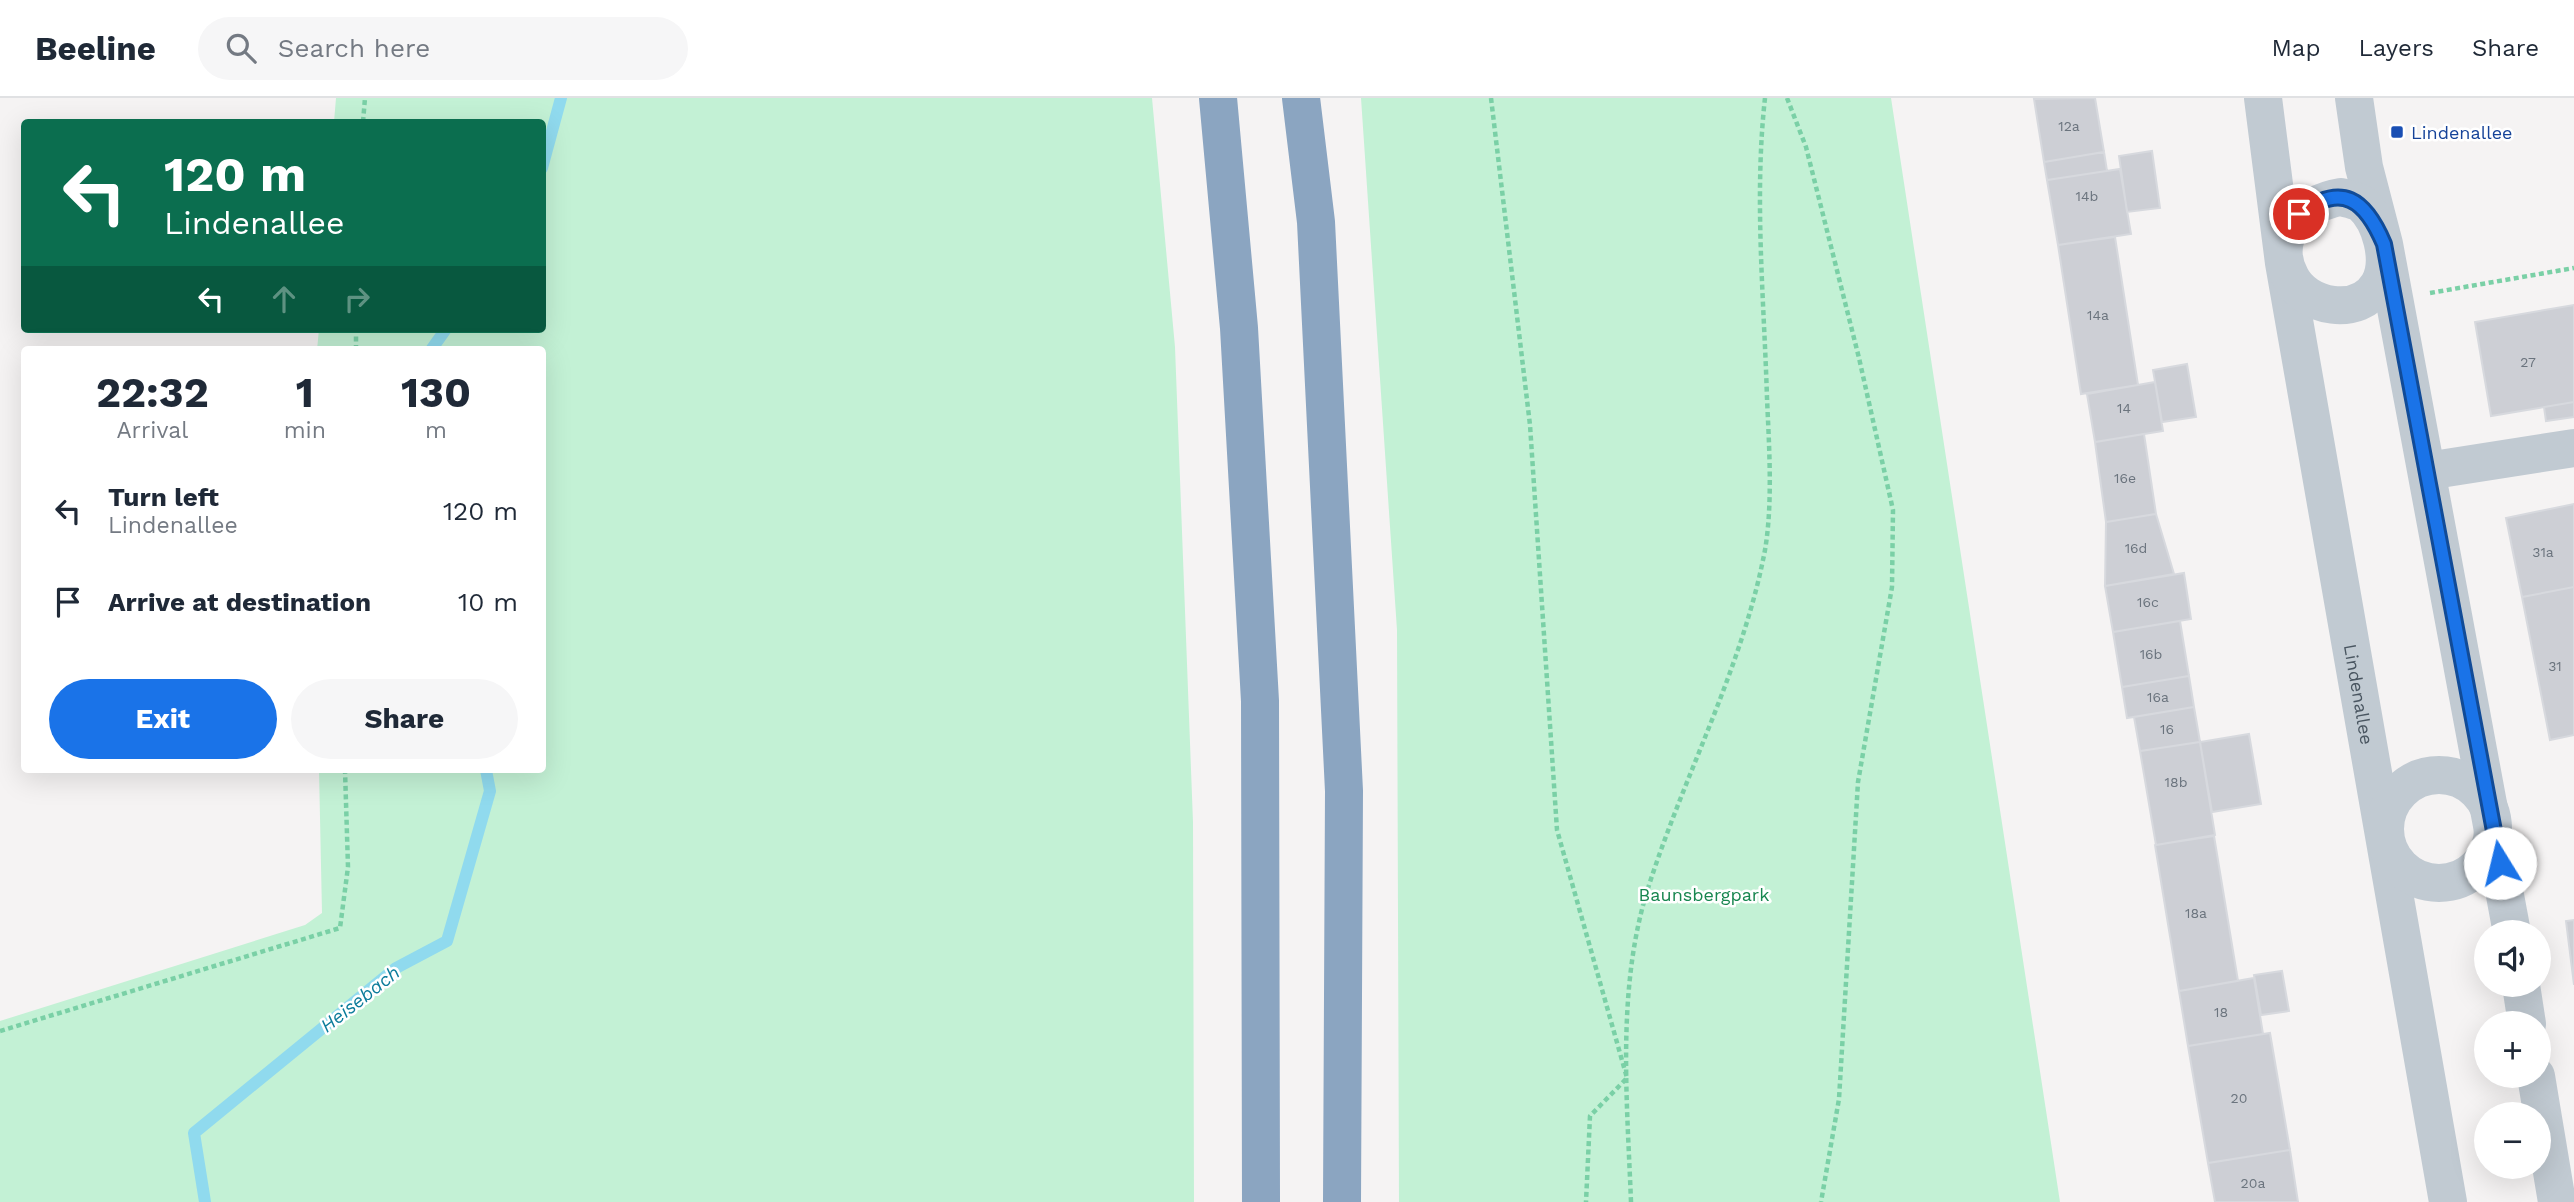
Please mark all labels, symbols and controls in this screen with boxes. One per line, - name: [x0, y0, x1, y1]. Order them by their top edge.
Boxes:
- search box: [198, 17, 688, 80]
- text: Beeline: [35, 29, 156, 68]
- icon: search: [222, 29, 260, 67]
- text: Search here: [278, 33, 430, 63]
- text: Map: [2272, 34, 2320, 62]
- text: Layers: [2358, 34, 2434, 62]
- text: Share: [2472, 34, 2539, 62]
- house number: 12a: [2058, 118, 2080, 134]
- place label: Lindenallee: [2411, 122, 2512, 143]
- marker: Lindenallee: [2389, 124, 2405, 140]
- text: 120 m: [164, 145, 306, 203]
- icon: left: [49, 147, 140, 238]
- pin: [2269, 184, 2329, 244]
- house number: 14b: [2076, 188, 2098, 204]
- icon: arrive: [2280, 195, 2318, 233]
- text: Lindenallee: [164, 204, 344, 242]
- icon: left: [192, 280, 230, 318]
- icon: ahead: [265, 280, 303, 318]
- icon: right: [338, 280, 376, 318]
- house number: 14a: [2087, 307, 2109, 323]
- house number: 27: [2520, 354, 2536, 370]
- text: 22:32: [96, 368, 209, 417]
- text: 1: [296, 368, 314, 417]
- text: 130: [401, 368, 471, 417]
- house number: 14: [2117, 400, 2131, 416]
- text: Arrival: [116, 417, 188, 444]
- text: min: [284, 417, 326, 444]
- text: m: [425, 417, 447, 444]
- house number: 16e: [2114, 470, 2136, 486]
- text: Turn left: [108, 482, 219, 512]
- icon: left: [49, 492, 87, 530]
- text: 120 m: [443, 496, 518, 526]
- text: Lindenallee: [108, 512, 238, 539]
- house number: 16d: [2125, 540, 2147, 556]
- house number: 31a: [2532, 544, 2554, 560]
- icon: arrive: [49, 583, 87, 621]
- text: Arrive at destination: [108, 587, 371, 617]
- text: 10 m: [458, 587, 518, 617]
- house number: 16c: [2137, 594, 2159, 610]
- street label: Lindenallee: [2340, 642, 2378, 746]
- house number: 16b: [2140, 646, 2162, 662]
- house number: 31: [2548, 658, 2562, 674]
- button: Exit: [49, 679, 277, 759]
- button: Share: [291, 679, 518, 759]
- house number: 16a: [2147, 689, 2169, 705]
- house number: 16: [2160, 721, 2174, 737]
- house number: 18b: [2165, 774, 2187, 790]
- position arrow: [2463, 826, 2537, 900]
- park label: Baunsbergpark: [1639, 884, 1769, 905]
- house number: 18a: [2185, 905, 2207, 921]
- map controls: [2474, 920, 2551, 1179]
- button: sound: [2474, 920, 2551, 997]
- water label: Heisebach: [316, 961, 404, 1037]
- house number: 18: [2214, 1004, 2228, 1020]
- button: +: [2474, 1011, 2551, 1088]
- house number: 20: [2231, 1090, 2247, 1106]
- button: −: [2474, 1102, 2551, 1179]
- house number: 20a: [2241, 1175, 2265, 1191]

